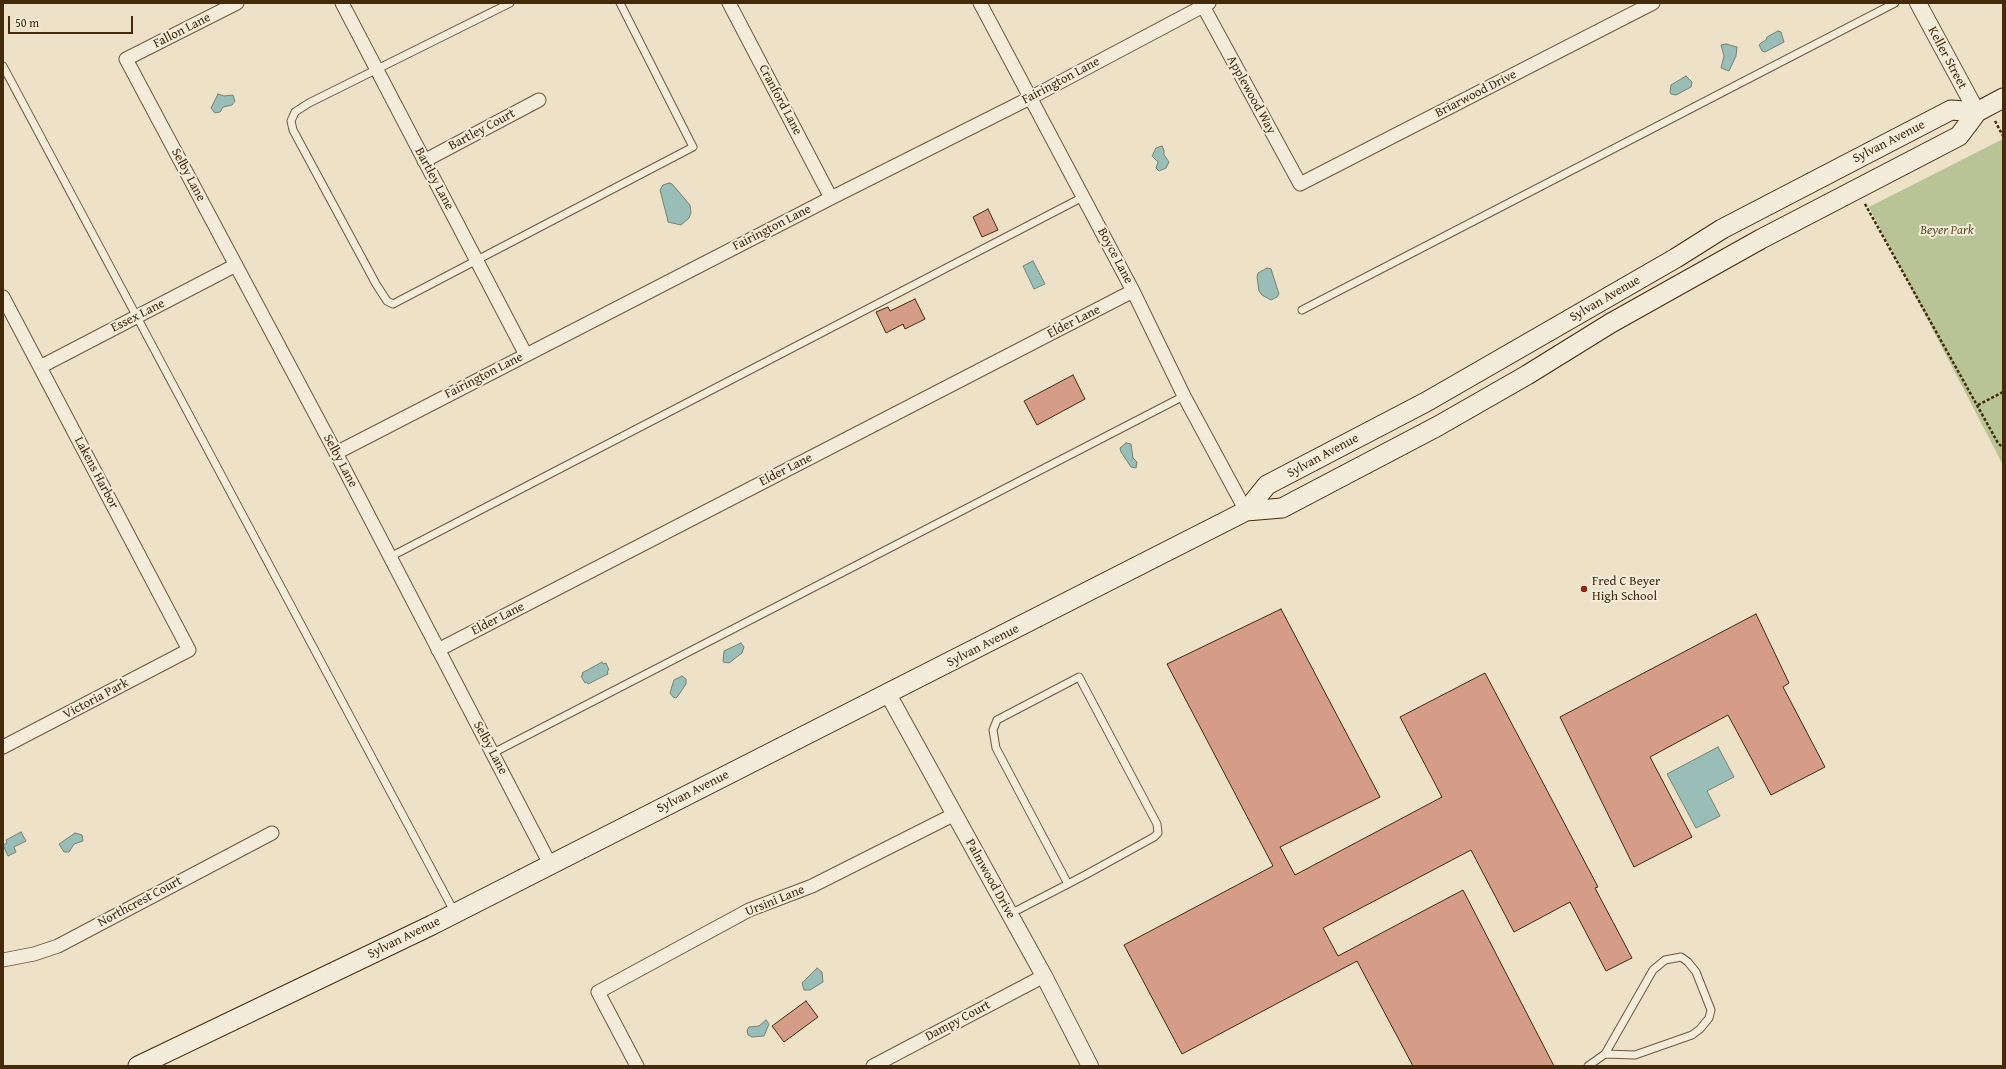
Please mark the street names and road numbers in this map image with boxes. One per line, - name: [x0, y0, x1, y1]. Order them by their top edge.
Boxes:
- street label: Fallon Lane: [151, 10, 213, 52]
- street label: Keller Street: [1924, 24, 1970, 92]
- street label: Applewood Way: [1223, 53, 1279, 137]
- street label: Fairington Lane: [1020, 54, 1102, 108]
- street label: Cranford Lane: [755, 62, 805, 138]
- street label: Briarwood Drive: [1433, 67, 1519, 121]
- street label: Bartley Court: [446, 106, 518, 154]
- street label: Sylvan Avenue: [1850, 117, 1928, 167]
- street label: Bartley Lane: [411, 145, 457, 213]
- street label: Selby Lane: [167, 146, 209, 204]
- street label: Fairington Lane: [730, 202, 814, 254]
- street label: Boyce Lane: [1094, 225, 1136, 287]
- street label: Sylvan Avenue: [1567, 273, 1643, 325]
- street label: Essex Lane: [109, 296, 167, 336]
- street label: Elder Lane: [1045, 302, 1103, 342]
- street label: Fairington Lane: [442, 350, 526, 402]
- street label: Sylvan Avenue: [1284, 431, 1362, 481]
- street label: Selby Lane: [319, 432, 361, 490]
- street label: Lakens Harbor: [71, 434, 121, 512]
- street label: Elder Lane: [757, 450, 815, 490]
- street label: Elder Lane: [469, 599, 527, 639]
- street label: Sylvan Avenue: [944, 621, 1022, 671]
- street label: Victoria Park: [60, 675, 132, 723]
- street label: Selby Lane: [469, 719, 511, 777]
- street label: Sylvan Avenue: [654, 767, 732, 817]
- street label: Palmwood Drive: [962, 836, 1018, 922]
- street label: Northcrest Court: [95, 873, 185, 931]
- street label: Ursini Lane: [743, 882, 807, 920]
- street label: Sylvan Avenue: [365, 914, 443, 962]
- street label: Dampy Court: [923, 997, 993, 1045]

